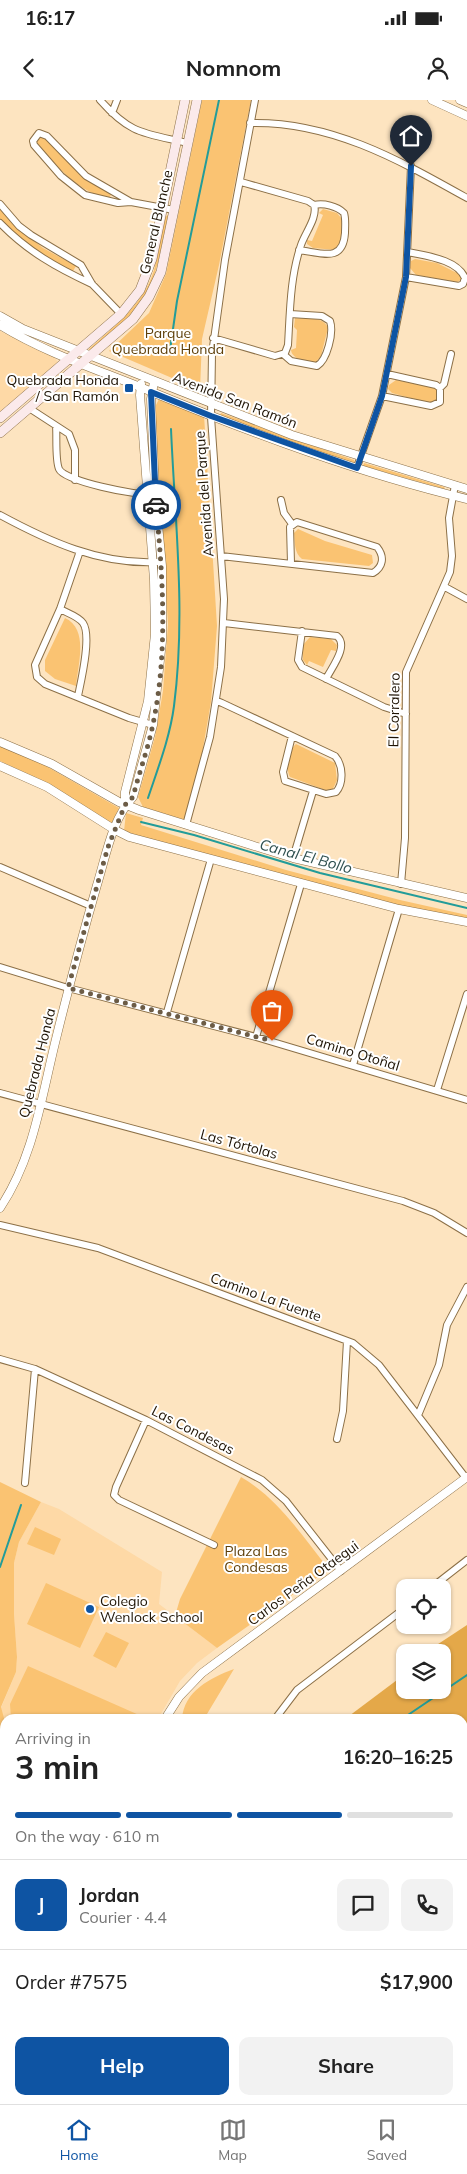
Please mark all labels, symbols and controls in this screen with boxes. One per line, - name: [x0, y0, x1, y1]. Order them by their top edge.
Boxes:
- text: 16:17: [25, 6, 75, 30]
- icon: back: [15, 54, 43, 82]
- text: Nomnom: [186, 54, 281, 82]
- icon: person: [424, 54, 452, 82]
- pin: [390, 115, 432, 166]
- icon: home: [397, 122, 425, 150]
- street label: General Blanche: [135, 168, 177, 276]
- park label: Parque Quebrada Honda: [112, 324, 224, 358]
- street label: Avenida San Ramón: [170, 368, 300, 432]
- place label: Quebrada Honda / San Ramón: [7, 371, 119, 405]
- marker: Quebrada Honda / San Ramón: [123, 382, 135, 394]
- street label: Avenida del Parque: [191, 430, 217, 558]
- courier: [131, 480, 181, 530]
- icon: car: [142, 491, 170, 519]
- street label: El Corralero: [384, 672, 404, 748]
- water label: Canal El Bollo: [258, 835, 355, 878]
- pin: [251, 990, 293, 1041]
- icon: bag: [258, 997, 286, 1025]
- street label: Quebrada Honda: [15, 1006, 59, 1120]
- street label: Camino Otoñal: [304, 1029, 402, 1075]
- street label: Las Tórtolas: [199, 1125, 280, 1163]
- street label: Camino La Fuente: [208, 1269, 324, 1325]
- street label: Las Condesas: [149, 1402, 237, 1459]
- street label: Carlos Peña Otaegui: [244, 1537, 362, 1629]
- park label: Plaza Las Condesas: [224, 1542, 288, 1576]
- map controls: [396, 1579, 451, 1699]
- button: locate: [396, 1579, 451, 1634]
- place label: Colegio Wenlock School: [100, 1592, 203, 1626]
- marker: Colegio Wenlock School: [84, 1603, 96, 1615]
- button: layers: [396, 1644, 451, 1699]
- text: Arriving in: [15, 1728, 91, 1748]
- text: 16:20–16:25: [343, 1745, 453, 1769]
- text: 3 min: [15, 1747, 99, 1787]
- text: On the way · 610 m: [15, 1826, 160, 1846]
- button: chat: [337, 1879, 389, 1931]
- button: phone: [401, 1879, 453, 1931]
- text: Jordan: [79, 1883, 139, 1907]
- text: J: [38, 1893, 44, 1917]
- text: Courier · 4.4: [79, 1907, 167, 1927]
- text: Order #7575: [15, 1970, 127, 1994]
- text: $17,900: [380, 1970, 453, 1994]
- button: Help: [15, 2037, 229, 2095]
- button: Share: [239, 2037, 453, 2095]
- tab: Home: [60, 2116, 98, 2164]
- tab: Map: [218, 2116, 247, 2164]
- tab: Saved: [367, 2116, 407, 2164]

